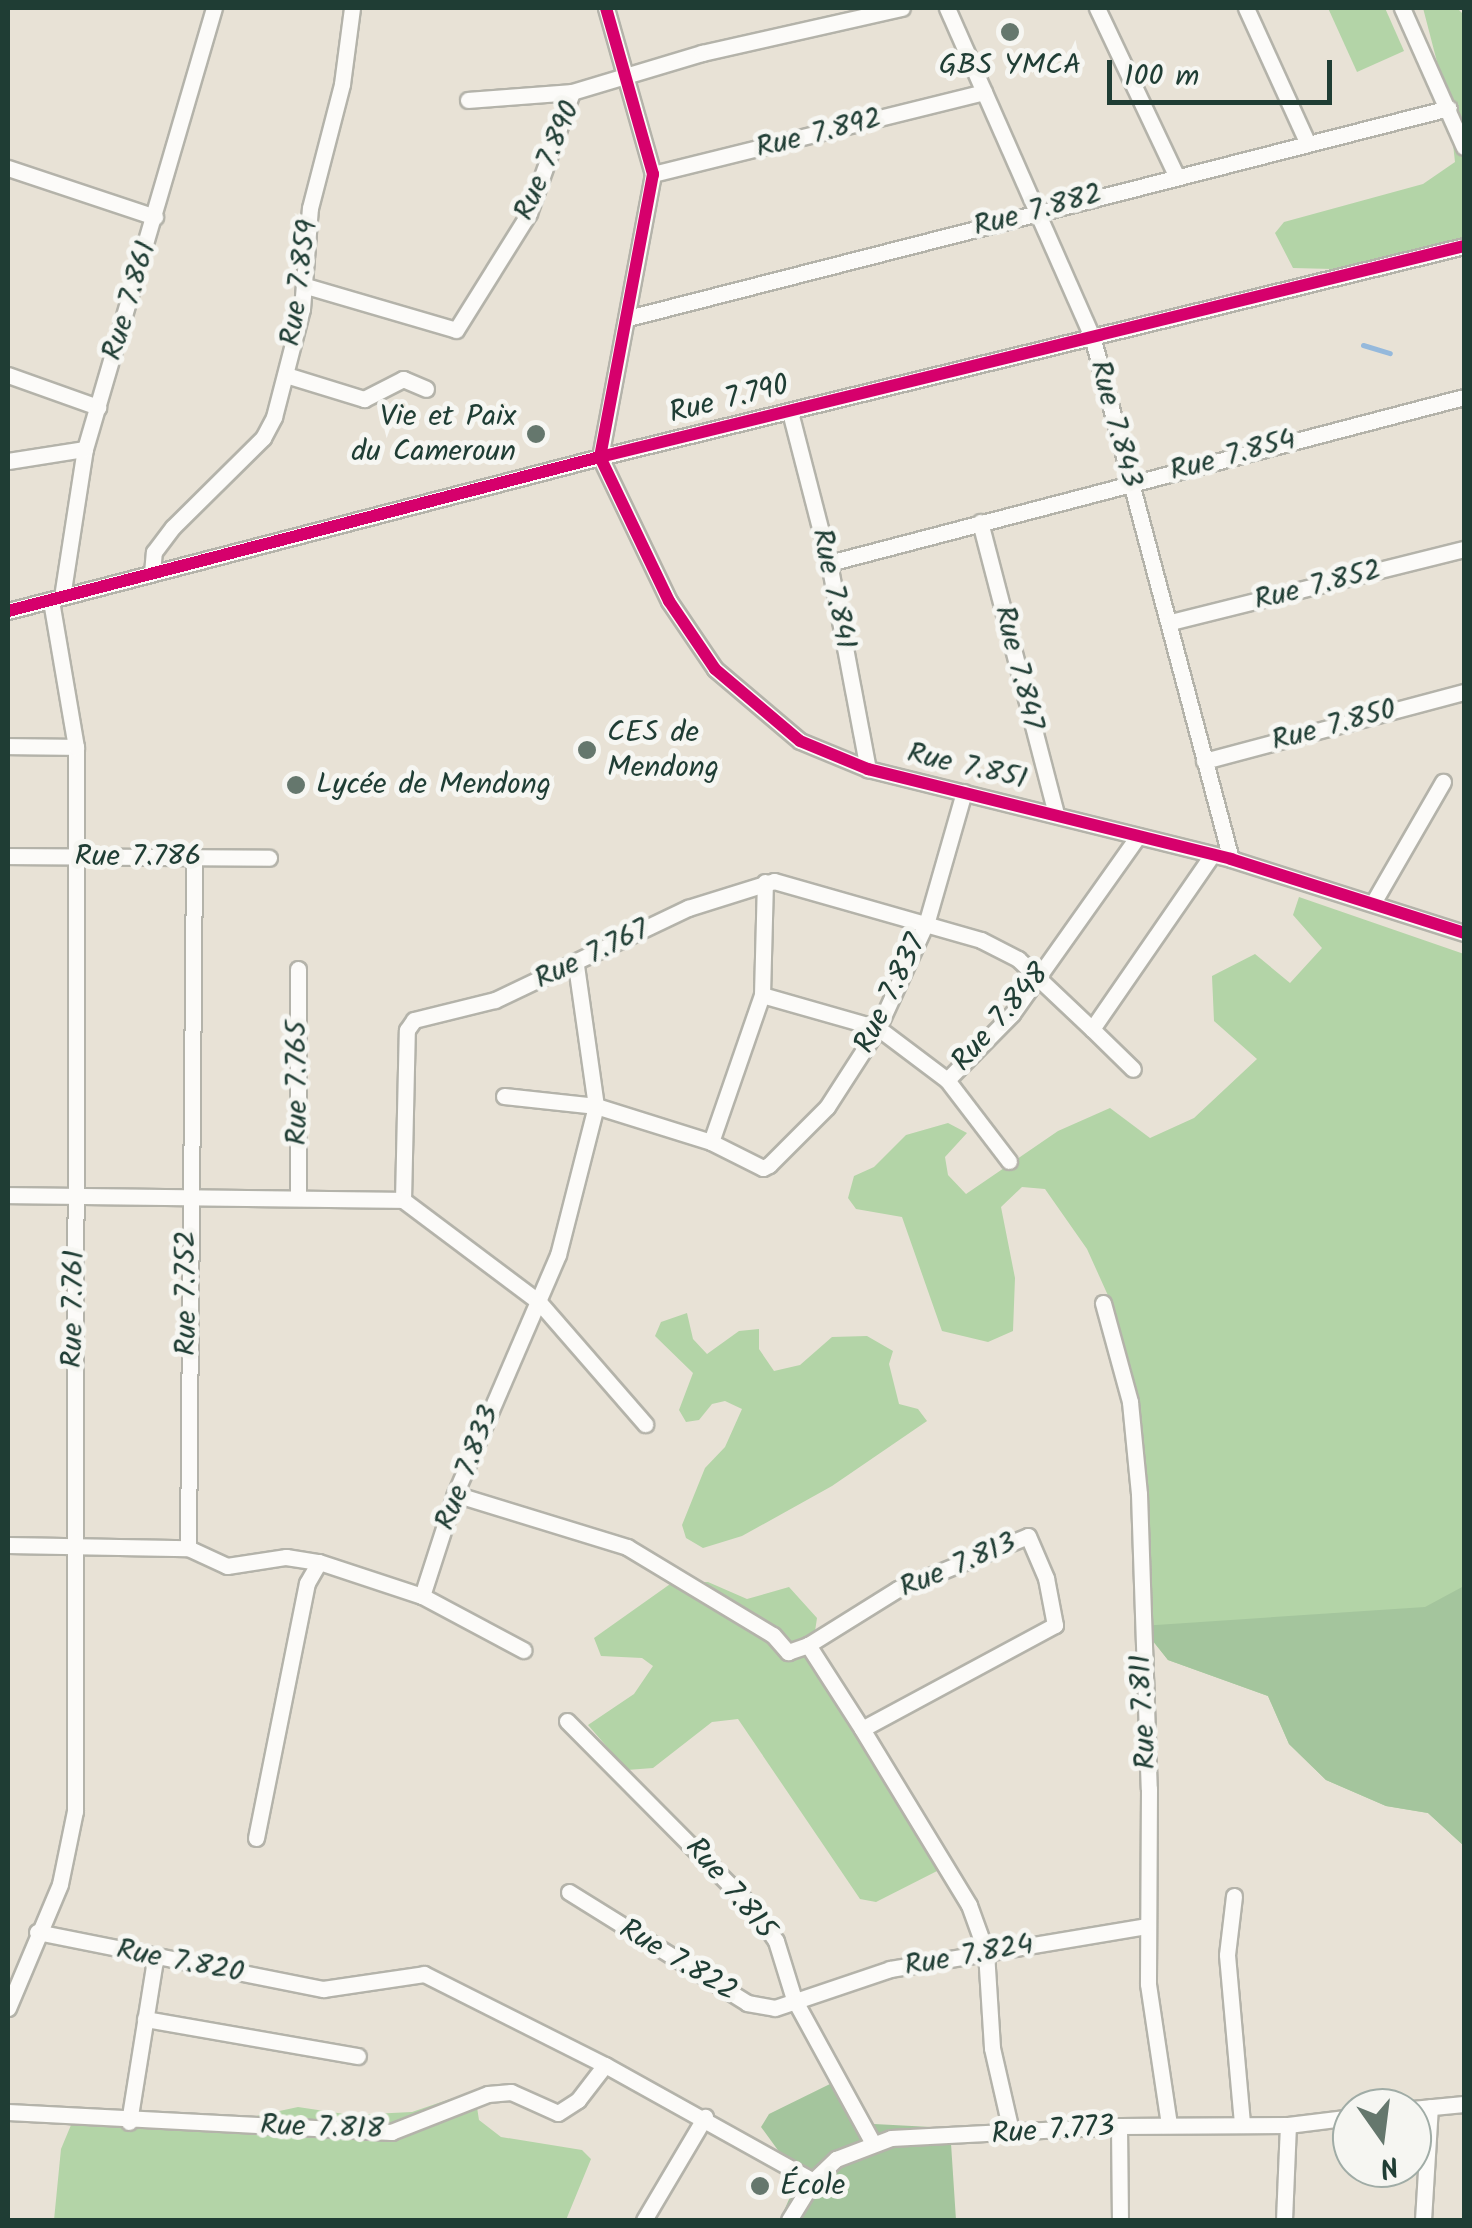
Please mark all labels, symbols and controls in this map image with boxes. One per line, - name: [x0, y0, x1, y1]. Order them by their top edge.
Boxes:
- marker: GBS YMCA: [999, 21, 1021, 43]
- scale bar: [1112, 40, 1337, 102]
- place label: GBS YMCA: [939, 48, 1081, 84]
- text: 100 m: [1124, 53, 1199, 101]
- street label: Rue 7.890: [507, 96, 589, 226]
- street label: Rue 7.892: [752, 101, 886, 167]
- street label: Rue 7.882: [970, 177, 1106, 245]
- street label: Rue 7.859: [273, 217, 327, 349]
- street label: Rue 7.861: [95, 237, 165, 365]
- street label: Rue 7.843: [1081, 356, 1149, 492]
- street label: Rue 7.790: [666, 368, 792, 432]
- place label: Vie et Paix du Cameroun: [351, 399, 516, 470]
- street label: Rue 7.854: [1166, 422, 1300, 490]
- marker: Vie et Paix du Cameroun: [525, 423, 547, 445]
- street label: Rue 7.841: [803, 525, 863, 653]
- street label: Rue 7.852: [1251, 553, 1385, 619]
- street label: Rue 7.847: [985, 602, 1051, 734]
- street label: Rue 7.850: [1268, 692, 1400, 760]
- place label: CES de Mendong: [607, 715, 719, 786]
- street label: Rue 7.851: [904, 736, 1030, 798]
- marker: CES de Mendong: [576, 739, 598, 761]
- place label: Lycée de Mendong: [316, 767, 551, 803]
- marker: Lycée de Mendong: [285, 774, 307, 796]
- street label: Rue 7.786: [75, 839, 201, 875]
- street label: Rue 7.767: [529, 912, 655, 998]
- street label: Rue 7.837: [847, 929, 935, 1059]
- street label: Rue 7.848: [944, 957, 1058, 1079]
- street label: Rue 7.765: [280, 1020, 316, 1146]
- street label: Rue 7.752: [169, 1230, 205, 1356]
- street label: Rue 7.761: [55, 1250, 93, 1368]
- street label: Rue 7.833: [428, 1401, 508, 1535]
- street label: Rue 7.813: [894, 1525, 1022, 1607]
- street label: Rue 7.811: [1123, 1653, 1165, 1771]
- street label: Rue 7.815: [677, 1831, 783, 1947]
- street label: Rue 7.822: [612, 1912, 744, 2010]
- street label: Rue 7.824: [902, 1927, 1036, 1985]
- street label: Rue 7.820: [113, 1932, 247, 1992]
- north arrow: [1332, 2088, 1432, 2188]
- street label: Rue 7.818: [259, 2108, 385, 2148]
- street label: Rue 7.773: [990, 2109, 1116, 2153]
- text: N: [1375, 2142, 1403, 2190]
- place label: École: [780, 2168, 845, 2204]
- marker: École: [749, 2175, 771, 2197]

